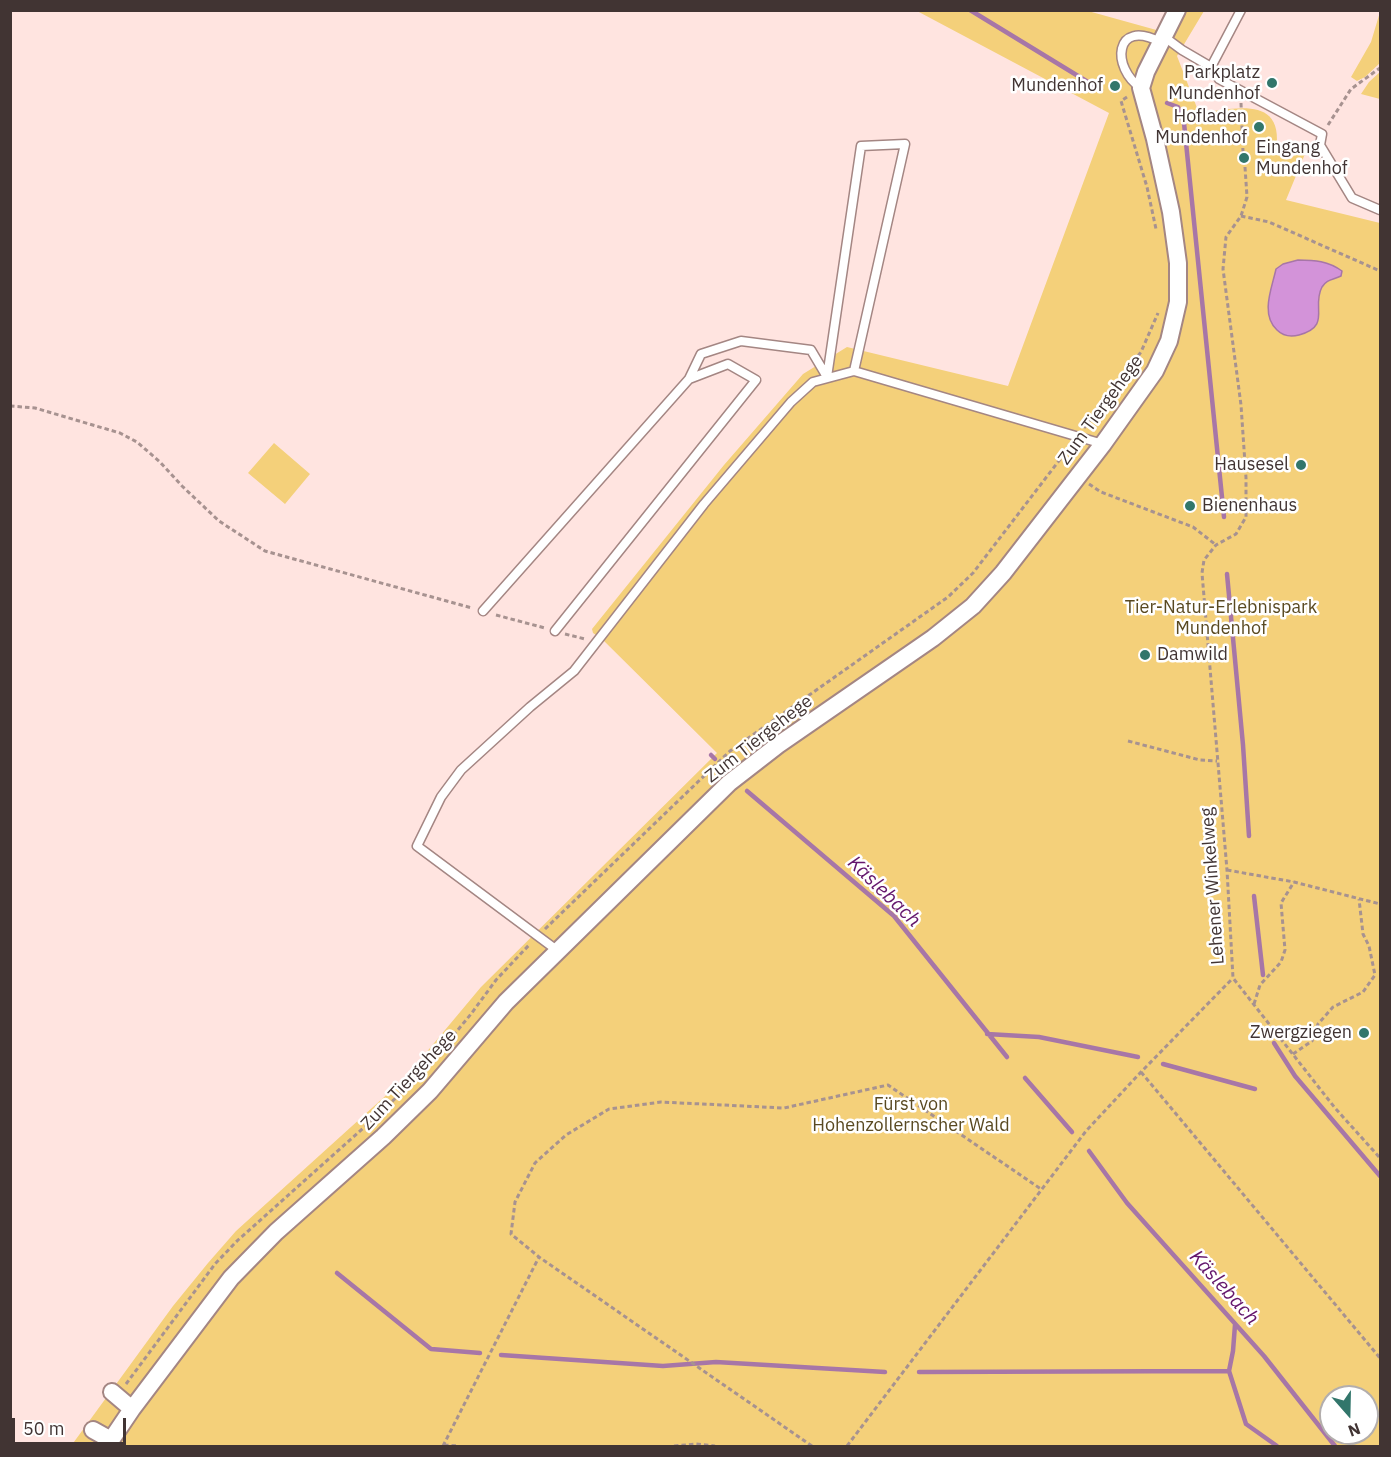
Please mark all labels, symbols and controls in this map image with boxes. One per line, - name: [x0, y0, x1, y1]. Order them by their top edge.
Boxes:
- place label: Parkplatz Mundenhof: [1168, 62, 1260, 104]
- place label: Mundenhof: [1011, 75, 1103, 97]
- marker: Parkplatz Mundenhof: [1265, 76, 1279, 90]
- marker: Mundenhof: [1108, 79, 1122, 93]
- place label: Hofladen Mundenhof: [1155, 106, 1247, 148]
- marker: Hofladen Mundenhof: [1252, 120, 1266, 134]
- place label: Eingang Mundenhof: [1256, 137, 1348, 180]
- marker: Eingang Mundenhof: [1237, 151, 1251, 165]
- street label: Zum Tiergehege: [1054, 351, 1148, 469]
- place label: Hausesel: [1214, 454, 1289, 476]
- marker: Hausesel: [1294, 458, 1308, 472]
- place label: Bienenhaus: [1202, 495, 1297, 517]
- marker: Bienenhaus: [1183, 499, 1197, 513]
- park label: Tier-Natur-Erlebnispark Mundenhof: [1125, 597, 1317, 640]
- place label: Damwild: [1157, 644, 1228, 666]
- marker: Damwild: [1138, 648, 1152, 662]
- street label: Zum Tiergehege: [701, 690, 817, 788]
- street label: Lehener Winkelweg: [1197, 807, 1229, 965]
- water label: Käslebach: [842, 851, 926, 933]
- place label: Zwergziegen: [1250, 1022, 1352, 1044]
- street label: Zum Tiergehege: [357, 1025, 461, 1135]
- marker: Zwergziegen: [1357, 1026, 1371, 1040]
- park label: Fürst von Hohenzollernscher Wald: [812, 1094, 1010, 1136]
- water label: Käslebach: [1184, 1246, 1264, 1330]
- north arrow: [1319, 1385, 1379, 1445]
- scale bar: [15, 1406, 129, 1444]
- text: 50 m: [23, 1417, 65, 1440]
- text: N: [1346, 1419, 1363, 1441]

